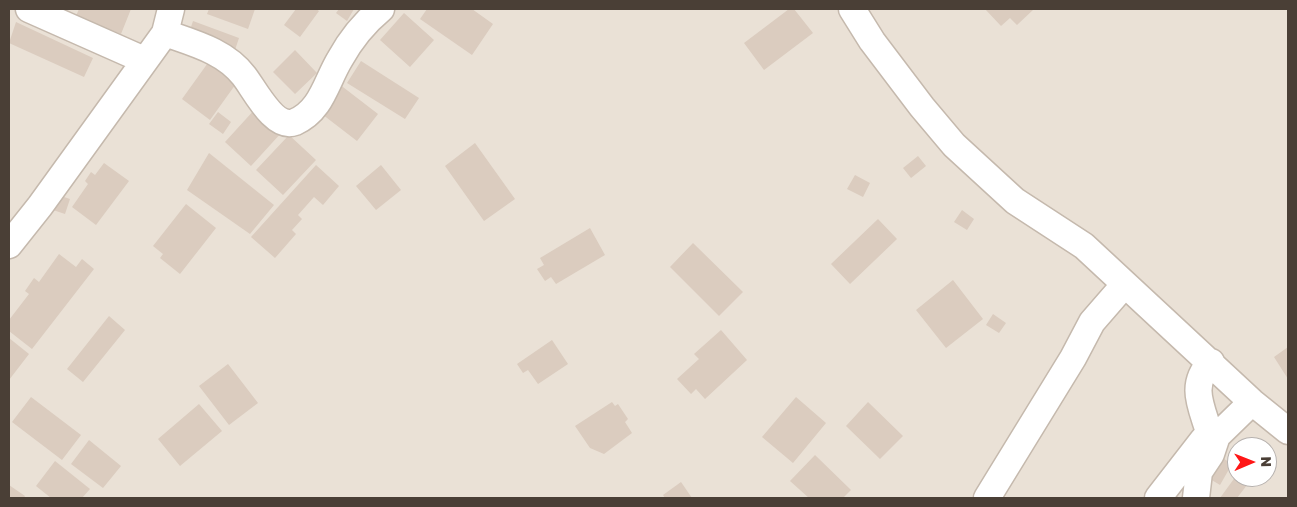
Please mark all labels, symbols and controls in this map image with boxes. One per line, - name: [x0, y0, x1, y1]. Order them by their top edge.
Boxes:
- north arrow: [1227, 437, 1277, 487]
- text: N: [1258, 456, 1275, 467]

